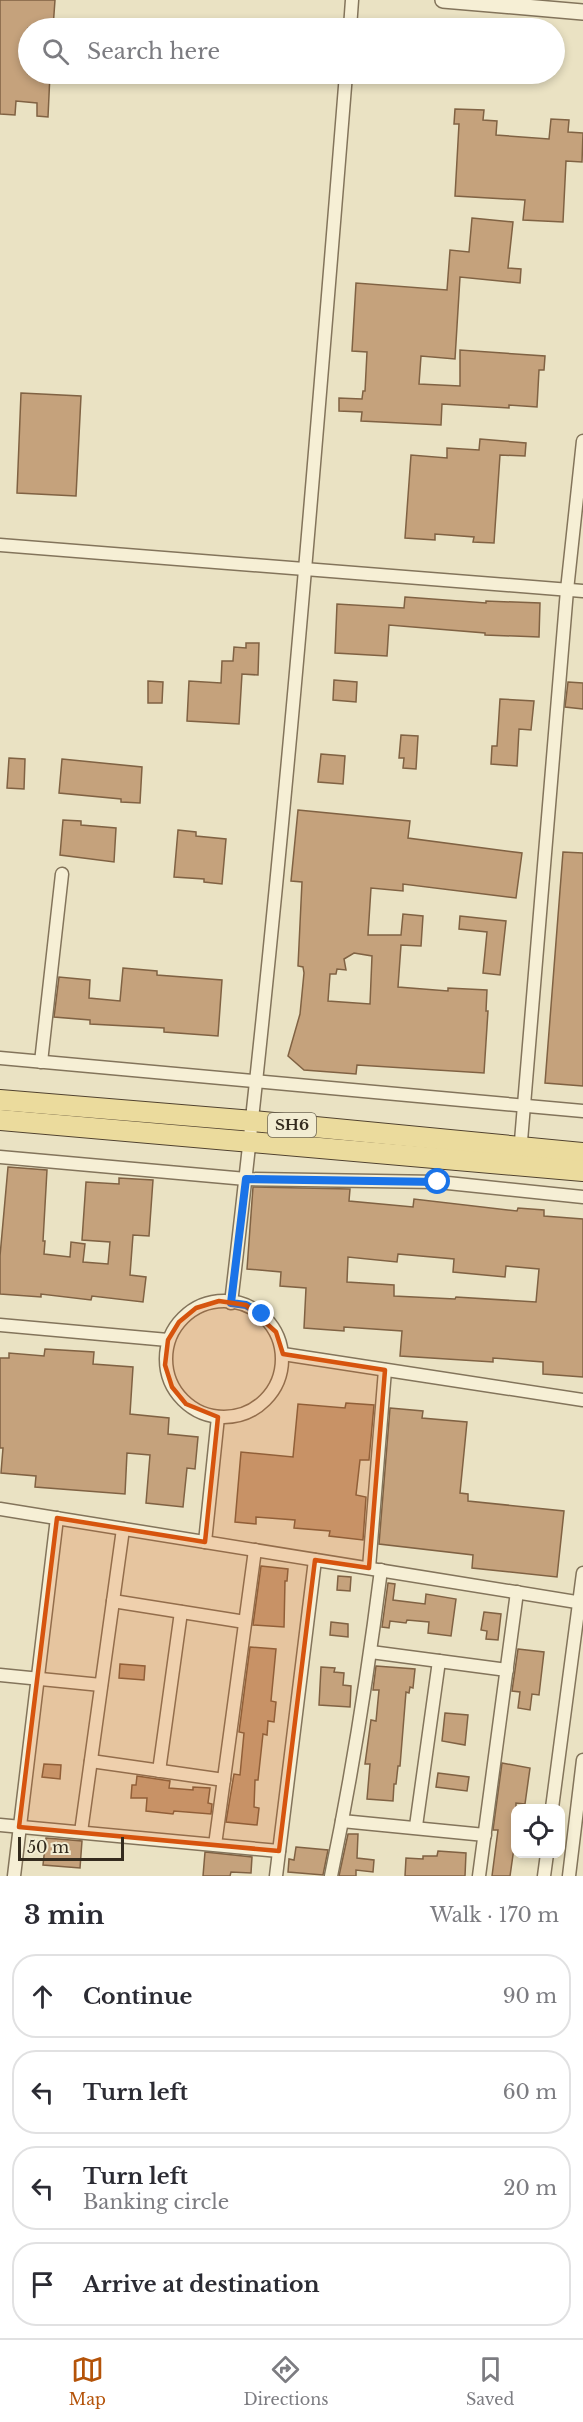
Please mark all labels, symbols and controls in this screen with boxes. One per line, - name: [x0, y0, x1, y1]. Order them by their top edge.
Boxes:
- search box: [18, 18, 565, 84]
- icon: search: [39, 35, 72, 68]
- text: Search here: [87, 38, 220, 65]
- road number: SH6: [268, 1113, 316, 1137]
- route start: [424, 1168, 450, 1194]
- route end: [248, 1300, 274, 1326]
- map controls: [511, 1804, 565, 1858]
- button: locate: [511, 1804, 565, 1858]
- scale bar: [18, 1834, 124, 1862]
- text: 50 m: [27, 1837, 69, 1857]
- text: 3 min: [24, 1899, 105, 1931]
- text: Walk · 170 m: [430, 1903, 559, 1927]
- icon: ahead: [26, 1980, 59, 2013]
- text: Continue: [83, 1983, 192, 2010]
- text: 90 m: [503, 1984, 557, 2008]
- icon: left: [26, 2076, 59, 2109]
- text: Turn left: [83, 2079, 188, 2106]
- text: 60 m: [503, 2080, 557, 2104]
- text: Turn left: [83, 2163, 188, 2190]
- icon: left: [26, 2172, 59, 2205]
- text: 20 m: [503, 2176, 557, 2200]
- text: Banking circle: [83, 2190, 229, 2214]
- icon: arrive: [26, 2268, 59, 2301]
- text: Arrive at destination: [83, 2271, 320, 2298]
- tab: Map: [69, 2353, 106, 2409]
- tab: Directions: [243, 2353, 328, 2409]
- tab: Saved: [466, 2353, 514, 2409]

